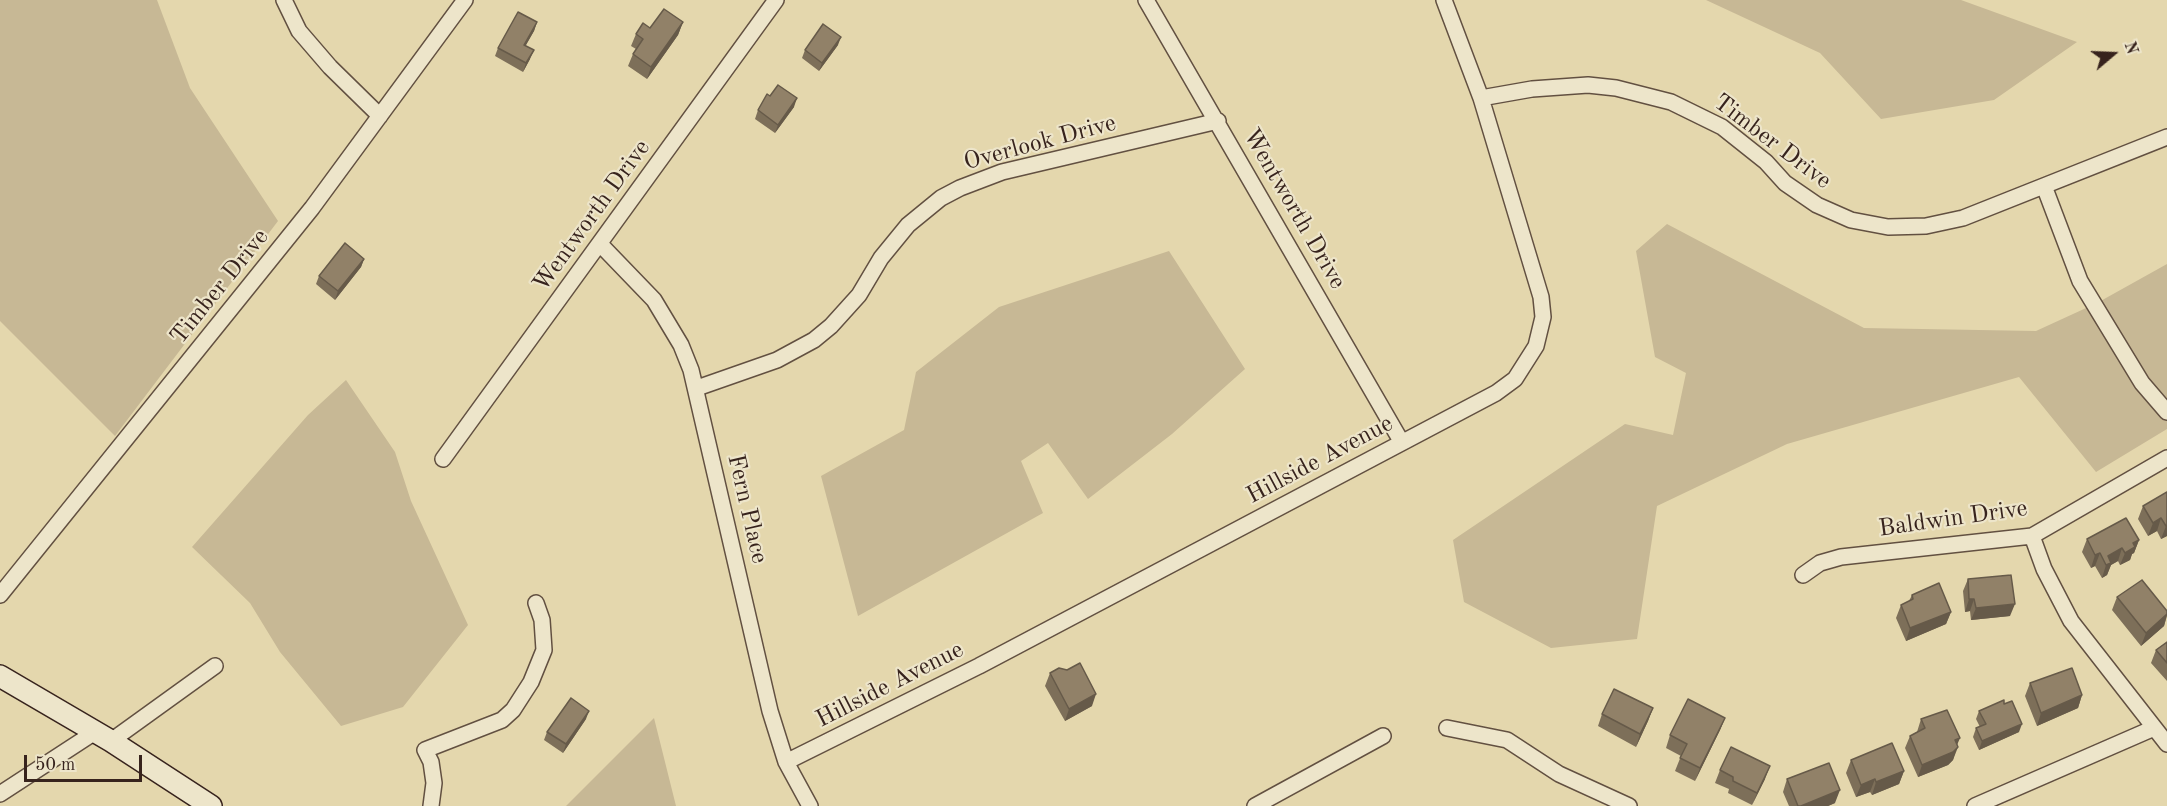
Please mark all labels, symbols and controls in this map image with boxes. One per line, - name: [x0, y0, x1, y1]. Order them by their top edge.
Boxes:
- north arrow: [2083, 24, 2143, 84]
- text: N: [2120, 40, 2140, 57]
- street label: Timber Drive: [1707, 88, 1837, 196]
- street label: Overlook Drive: [961, 109, 1119, 177]
- street label: Wentworth Drive: [1236, 124, 1352, 294]
- street label: Wentworth Drive: [527, 134, 657, 298]
- street label: Timber Drive: [165, 223, 275, 351]
- street label: Hillside Avenue: [1242, 409, 1398, 511]
- street label: Fern Place: [720, 452, 774, 566]
- street label: Baldwin Drive: [1877, 494, 2029, 544]
- street label: Hillside Avenue: [811, 635, 969, 735]
- scale bar: [27, 743, 146, 781]
- text: 50 m: [35, 756, 75, 774]

